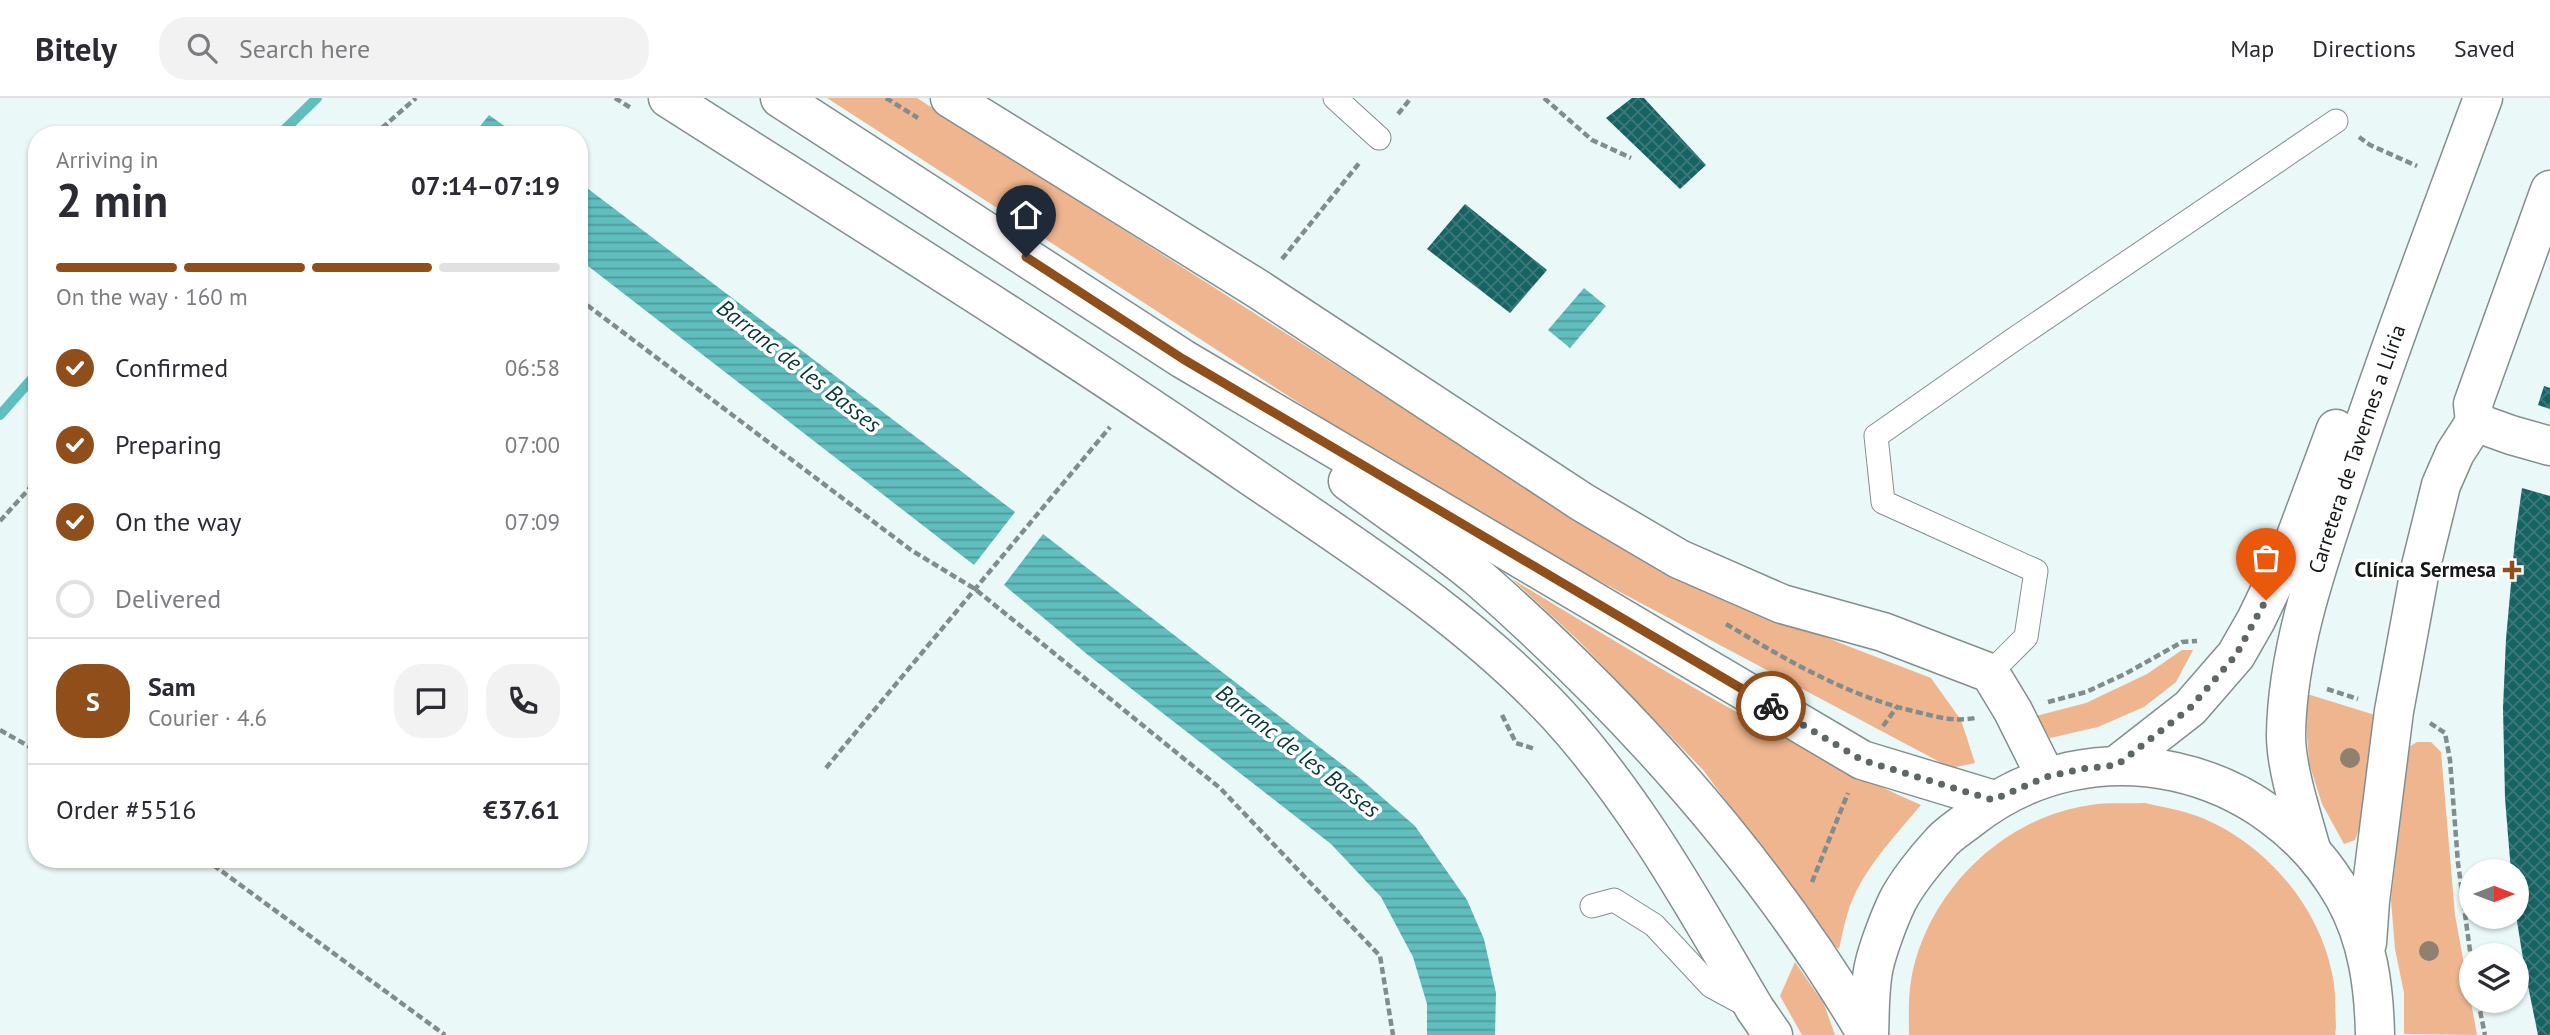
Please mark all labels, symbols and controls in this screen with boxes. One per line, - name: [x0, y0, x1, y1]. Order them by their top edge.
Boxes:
- search box: [159, 17, 649, 80]
- text: Bitely: [35, 27, 117, 70]
- icon: search: [183, 29, 221, 67]
- text: Search here: [239, 32, 370, 65]
- text: Map: [2230, 33, 2274, 64]
- text: Directions: [2312, 33, 2416, 64]
- text: Saved: [2454, 33, 2515, 64]
- text: Arriving in: [56, 145, 158, 174]
- text: 07:14–07:19: [411, 169, 560, 202]
- text: 2 min: [56, 170, 168, 230]
- pin: [996, 185, 1056, 257]
- icon: home: [1007, 196, 1045, 234]
- text: On the way · 160 m: [56, 282, 248, 311]
- water label: Barranc de les Basses: [712, 293, 888, 439]
- street label: Carretera de Tavernes a Llíria: [2302, 321, 2411, 576]
- icon: check: [56, 349, 94, 387]
- text: Confirmed: [115, 351, 228, 384]
- text: 06:58: [505, 353, 560, 382]
- icon: check: [56, 426, 94, 464]
- text: Preparing: [115, 428, 222, 461]
- text: 07:00: [505, 430, 560, 459]
- icon: check: [56, 503, 94, 541]
- text: On the way: [115, 505, 241, 538]
- text: 07:09: [505, 507, 560, 536]
- pin: [2236, 528, 2296, 600]
- icon: bag: [2247, 539, 2285, 577]
- place label: Clínica Sermesa: [2355, 556, 2496, 583]
- marker: Clínica Sermesa: [2502, 560, 2522, 580]
- text: Delivered: [115, 582, 221, 615]
- button: chat: [394, 664, 468, 738]
- button: phone: [486, 664, 560, 738]
- text: Sam: [148, 670, 196, 703]
- courier: [1736, 671, 1806, 741]
- water label: Barranc de les Basses: [1211, 678, 1387, 824]
- text: S: [86, 685, 100, 718]
- icon: bike: [1752, 687, 1790, 725]
- text: Courier · 4.6: [148, 703, 267, 732]
- text: Order #5516: [56, 793, 196, 826]
- text: €37.61: [483, 793, 560, 826]
- north arrow: [2459, 859, 2529, 929]
- map controls: [2459, 859, 2529, 1013]
- button: layers: [2459, 943, 2529, 1013]

